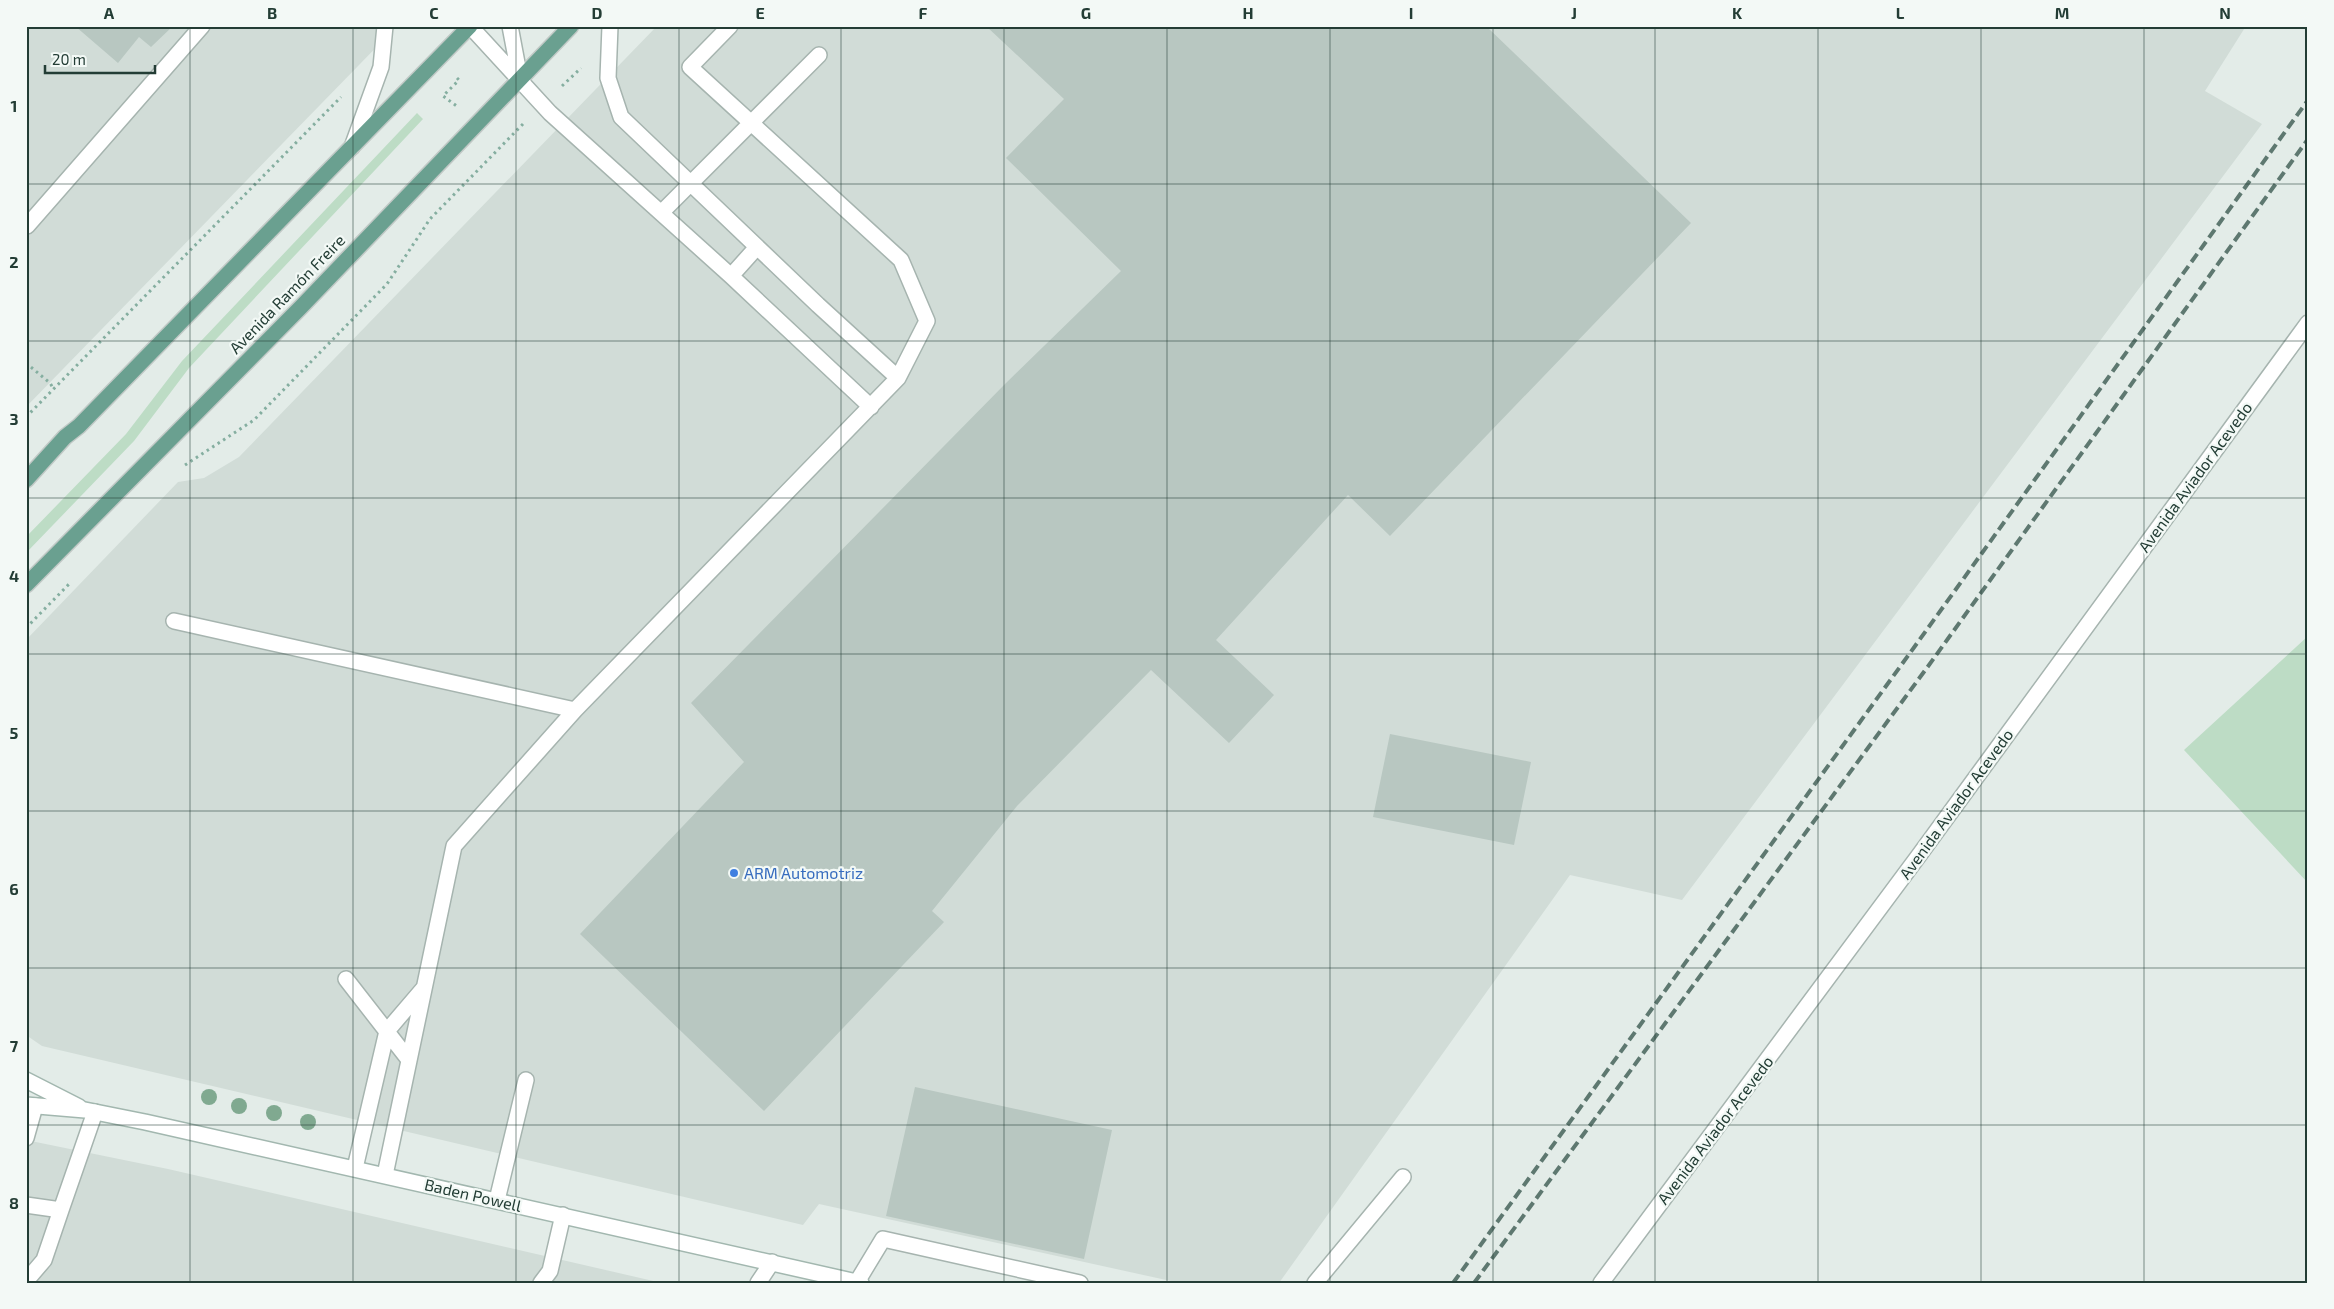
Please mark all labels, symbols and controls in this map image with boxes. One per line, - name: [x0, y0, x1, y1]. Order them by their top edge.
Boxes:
- text: A: [104, 3, 115, 22]
- text: B: [267, 3, 277, 22]
- text: C: [429, 3, 439, 22]
- text: D: [592, 3, 603, 22]
- text: E: [755, 3, 765, 22]
- text: F: [919, 3, 928, 22]
- text: G: [1081, 3, 1091, 22]
- text: H: [1242, 3, 1254, 22]
- text: I: [1409, 3, 1413, 22]
- text: J: [1571, 3, 1577, 22]
- text: K: [1732, 3, 1743, 22]
- text: L: [1896, 3, 1905, 22]
- text: M: [2055, 3, 2069, 22]
- text: N: [2219, 3, 2231, 22]
- scale bar: [45, 42, 155, 74]
- text: 20 m: [52, 50, 86, 68]
- text: 1: [11, 96, 17, 115]
- street label: Avenida Ramón Freire: [225, 230, 348, 357]
- text: 2: [9, 252, 19, 271]
- street label: Avenida Aviador Acevedo: [2134, 398, 2255, 555]
- text: 3: [9, 409, 19, 428]
- text: 4: [9, 566, 19, 585]
- text: 5: [10, 723, 19, 742]
- street label: Avenida Aviador Acevedo: [1895, 725, 2016, 882]
- place label: ARM Automotriz: [744, 863, 863, 882]
- marker: ARM Automotriz: [728, 867, 740, 879]
- text: 6: [9, 879, 19, 898]
- text: 7: [10, 1036, 19, 1055]
- street label: Avenida Aviador Acevedo: [1653, 1052, 1777, 1208]
- street label: Baden Powell: [423, 1174, 524, 1215]
- text: 8: [9, 1193, 19, 1212]

